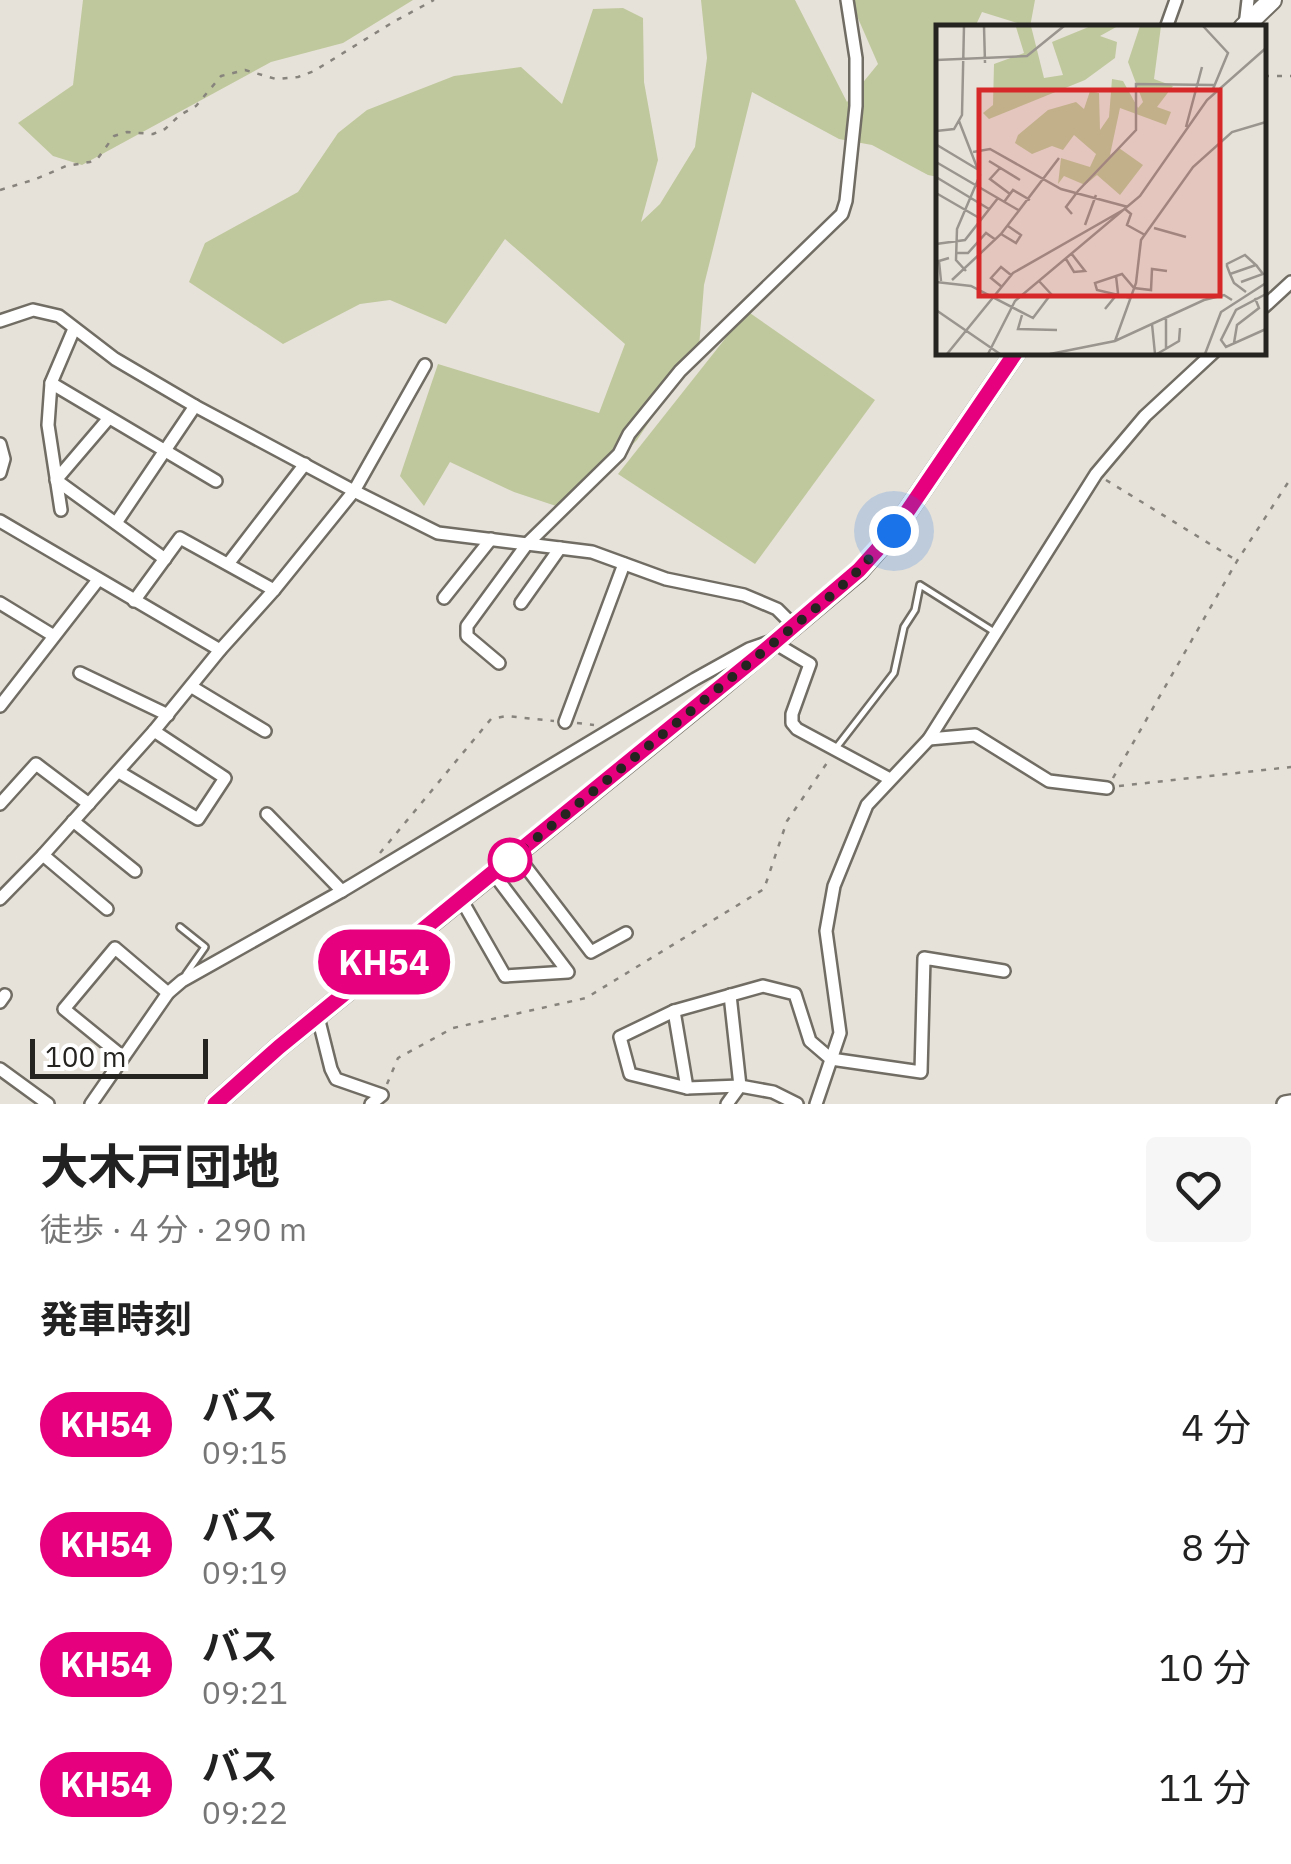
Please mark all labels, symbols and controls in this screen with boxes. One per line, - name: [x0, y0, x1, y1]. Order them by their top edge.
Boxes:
- inset map: [936, 25, 1266, 355]
- your location: [869, 506, 919, 556]
- unlabelled marker: [489, 839, 531, 881]
- line badge: KH54: [314, 930, 454, 994]
- text: KH54: [338, 939, 430, 985]
- scale bar: [30, 1034, 208, 1078]
- text: 100 m: [45, 1038, 126, 1075]
- text: 大木戸団地: [40, 1135, 280, 1197]
- button: heart: [1146, 1137, 1251, 1242]
- text: 徒歩 · 4 分 · 290 m: [40, 1208, 307, 1250]
- text: 発車時刻: [40, 1294, 192, 1343]
- text: バス: [202, 1381, 278, 1430]
- text: KH54: [60, 1401, 152, 1447]
- text: 4 分: [1181, 1402, 1251, 1451]
- text: 09:15: [202, 1431, 288, 1473]
- text: バス: [202, 1501, 278, 1550]
- text: KH54: [60, 1521, 152, 1567]
- text: 8 分: [1181, 1522, 1251, 1571]
- text: 09:19: [202, 1551, 288, 1593]
- text: バス: [202, 1621, 278, 1670]
- text: KH54: [60, 1641, 152, 1687]
- text: 10 分: [1158, 1642, 1251, 1691]
- text: 09:21: [202, 1671, 288, 1713]
- text: バス: [202, 1741, 278, 1790]
- text: KH54: [60, 1761, 152, 1807]
- text: 11 分: [1158, 1762, 1251, 1811]
- text: 09:22: [202, 1791, 288, 1833]

